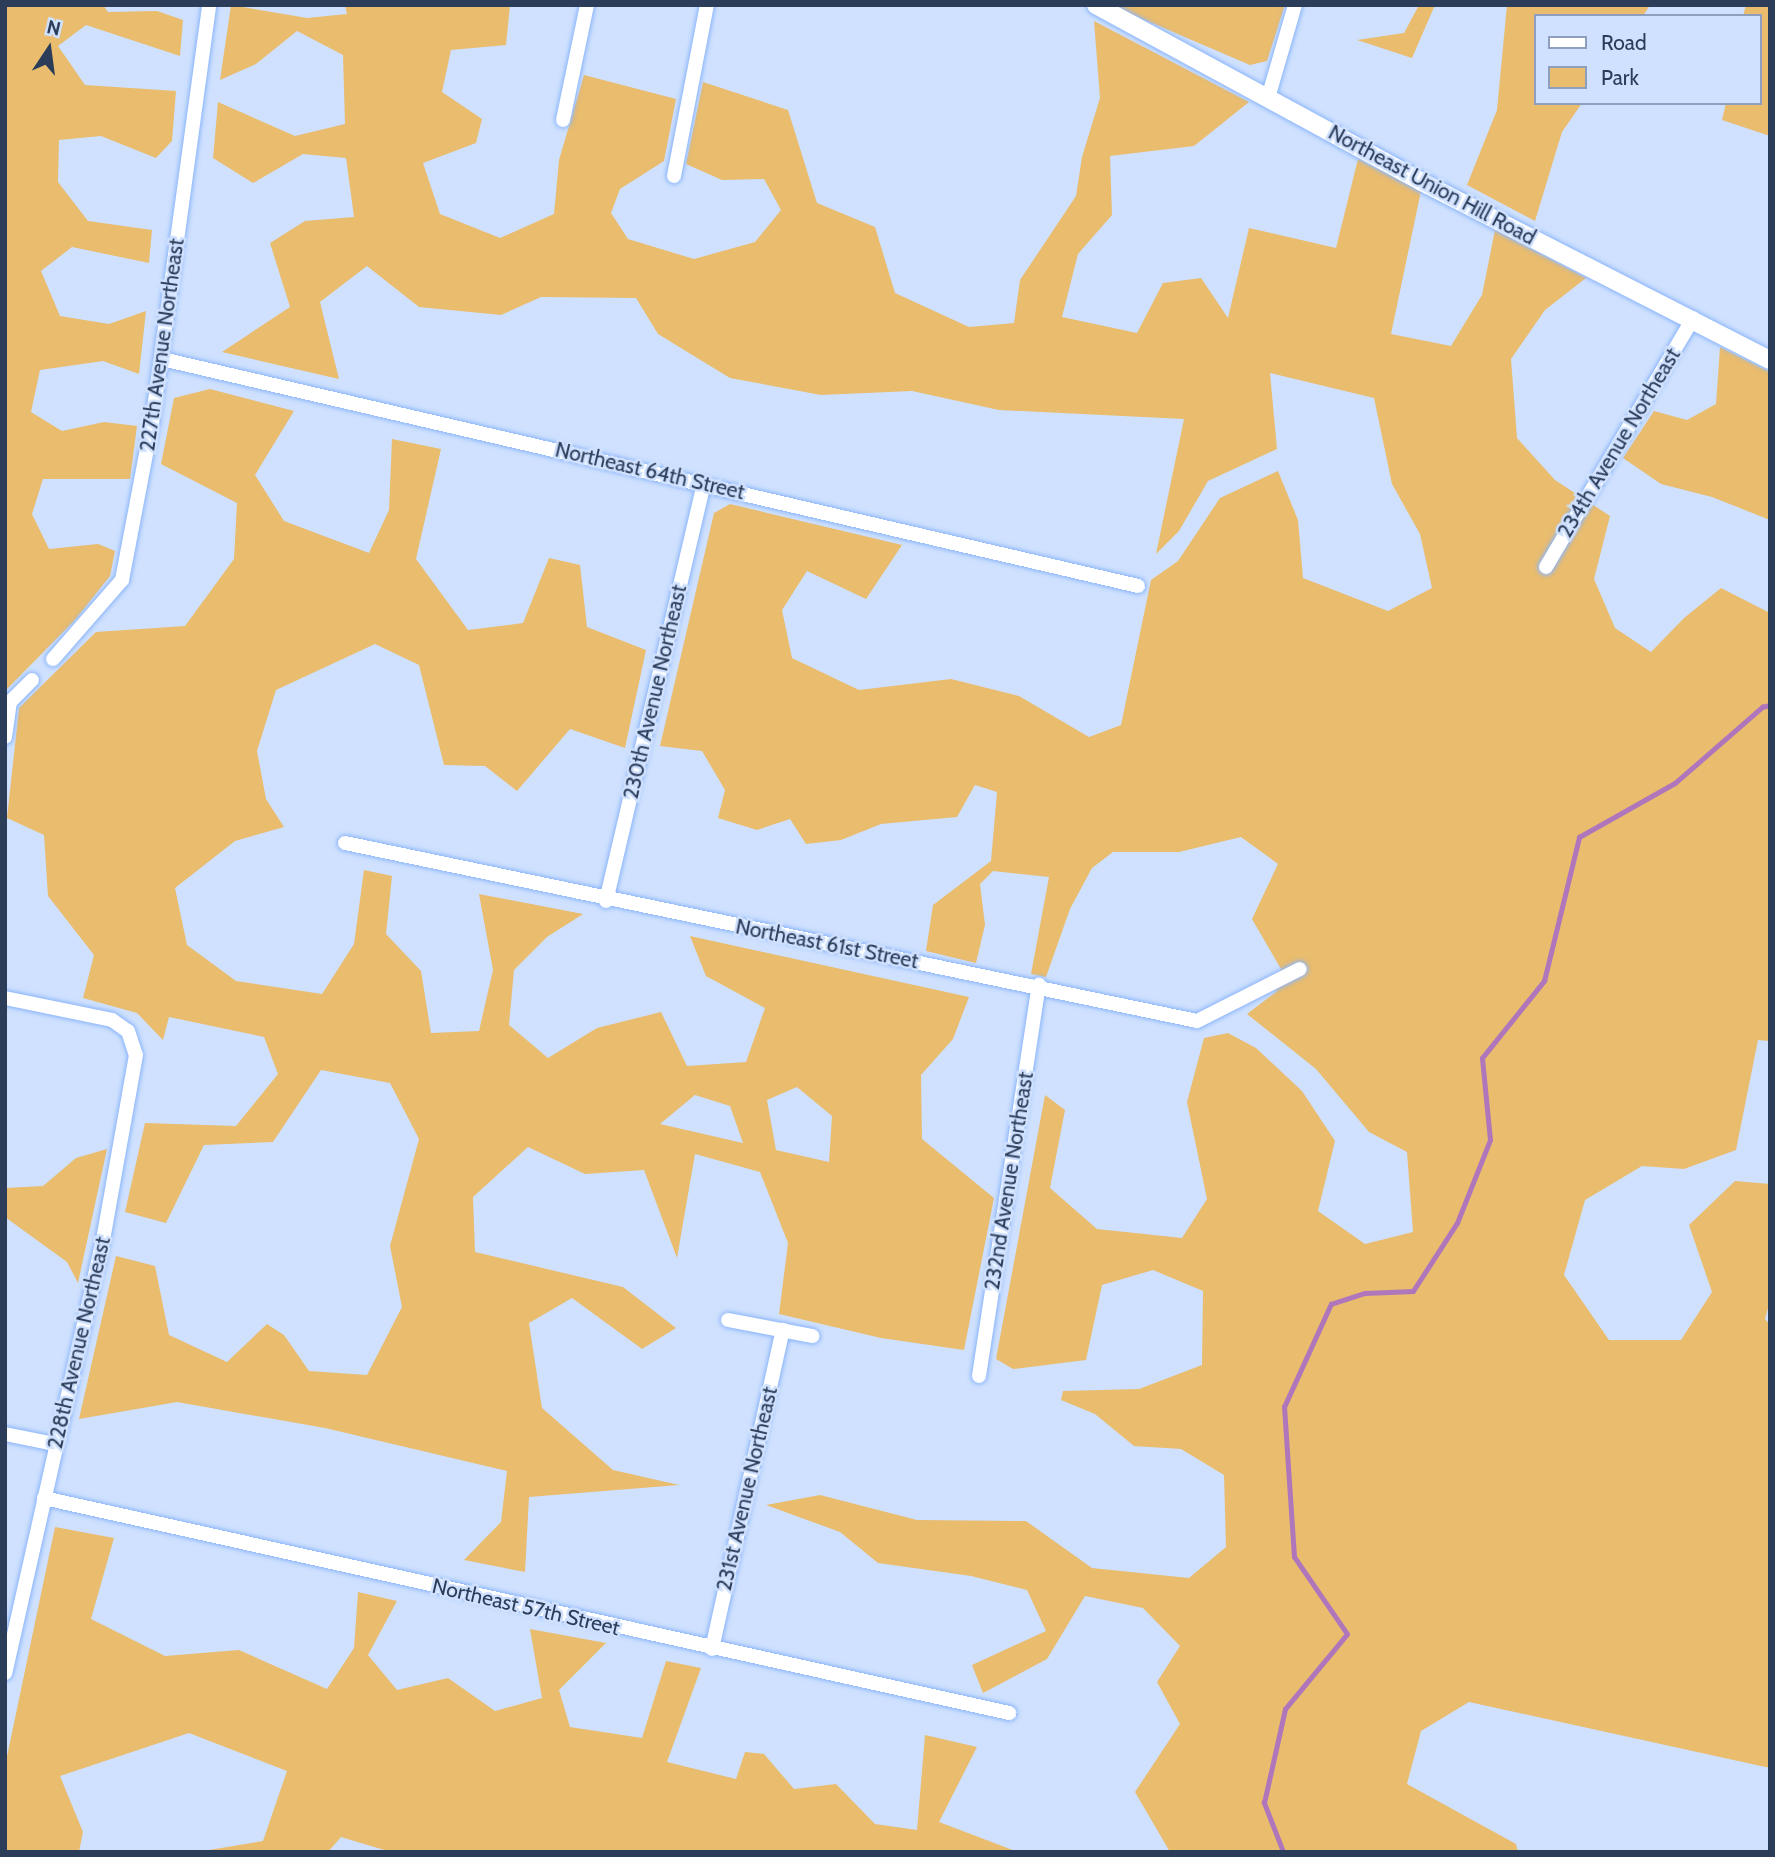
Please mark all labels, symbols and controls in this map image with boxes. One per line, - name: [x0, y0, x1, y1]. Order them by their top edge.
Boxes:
- north arrow: [14, 14, 84, 84]
- legend: [1534, 14, 1761, 105]
- text: N: [45, 15, 63, 41]
- text: Road: [1601, 30, 1647, 55]
- text: Park: [1601, 65, 1639, 90]
- street label: Northeast Union Hill Road: [1324, 120, 1540, 250]
- street label: 227th Avenue Northeast: [135, 237, 189, 453]
- street label: 234th Avenue Northeast: [1552, 344, 1686, 542]
- street label: Northeast 64th Street: [553, 437, 747, 505]
- street label: 230th Avenue Northeast: [618, 582, 692, 802]
- street label: Northeast 61st Street: [734, 914, 920, 974]
- street label: 232nd Avenue Northeast: [979, 1070, 1039, 1292]
- street label: 228th Avenue Northeast: [42, 1234, 116, 1452]
- street label: 231st Avenue Northeast: [711, 1384, 783, 1594]
- street label: Northeast 57th Street: [430, 1573, 622, 1641]

